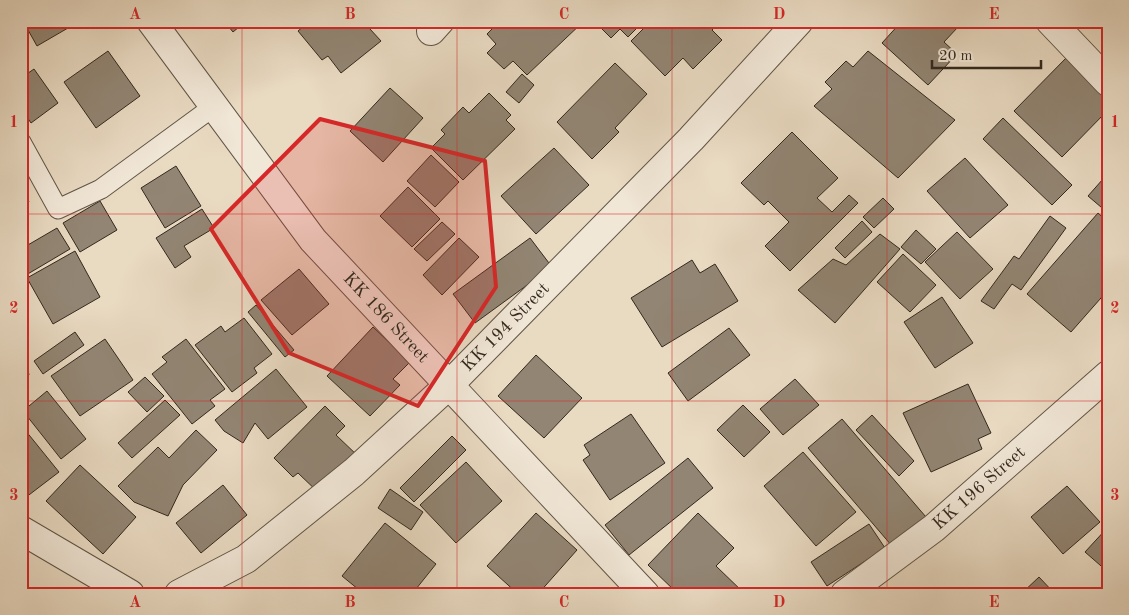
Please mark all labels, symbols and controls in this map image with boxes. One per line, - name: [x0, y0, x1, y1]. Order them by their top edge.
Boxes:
- text: A: [129, 7, 141, 23]
- text: B: [344, 7, 356, 23]
- text: C: [559, 7, 569, 23]
- text: D: [773, 7, 785, 23]
- text: E: [988, 7, 1000, 23]
- scale bar: [932, 38, 1040, 70]
- text: 20 m: [939, 49, 973, 64]
- text: 1: [9, 115, 19, 131]
- text: 1: [1110, 115, 1120, 131]
- street label: KK 186 Street: [340, 269, 432, 366]
- street label: KK 194 Street: [459, 280, 553, 375]
- text: 2: [9, 301, 19, 317]
- text: 2: [1110, 301, 1120, 317]
- street label: KK 196 Street: [930, 443, 1029, 533]
- text: 3: [9, 488, 19, 504]
- text: 3: [1110, 488, 1120, 504]
- text: A: [129, 595, 141, 611]
- text: B: [344, 595, 356, 611]
- text: C: [559, 595, 569, 611]
- text: D: [773, 595, 785, 611]
- text: E: [988, 595, 1000, 611]

